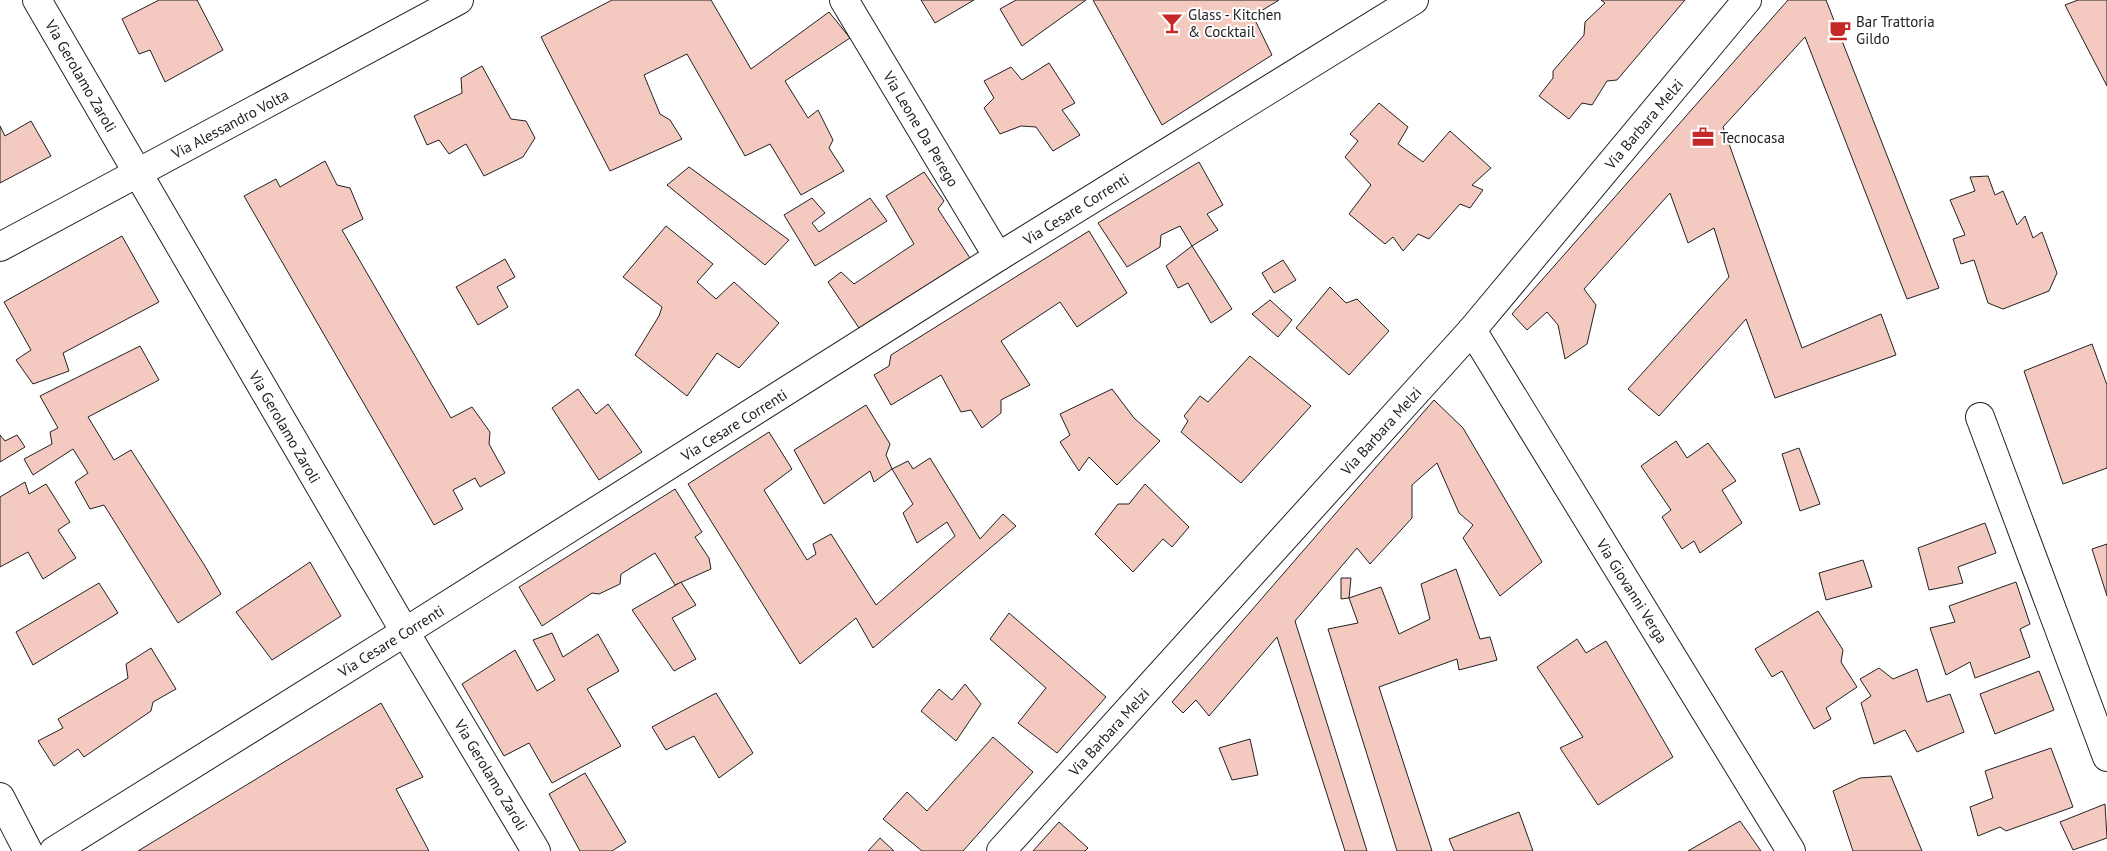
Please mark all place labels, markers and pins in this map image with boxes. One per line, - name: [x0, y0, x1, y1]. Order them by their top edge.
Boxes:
- place label: Glass - Kitchen & Cocktail: [1188, 5, 1282, 41]
- bar icon: Glass - Kitchen & Cocktail: [1159, 10, 1185, 36]
- place label: Bar Trattoria Gildo: [1856, 12, 1935, 48]
- cafe icon: Bar Trattoria Gildo: [1827, 17, 1853, 43]
- office icon: Tecnocasa: [1690, 124, 1716, 150]
- place label: Tecnocasa: [1720, 128, 1785, 147]

